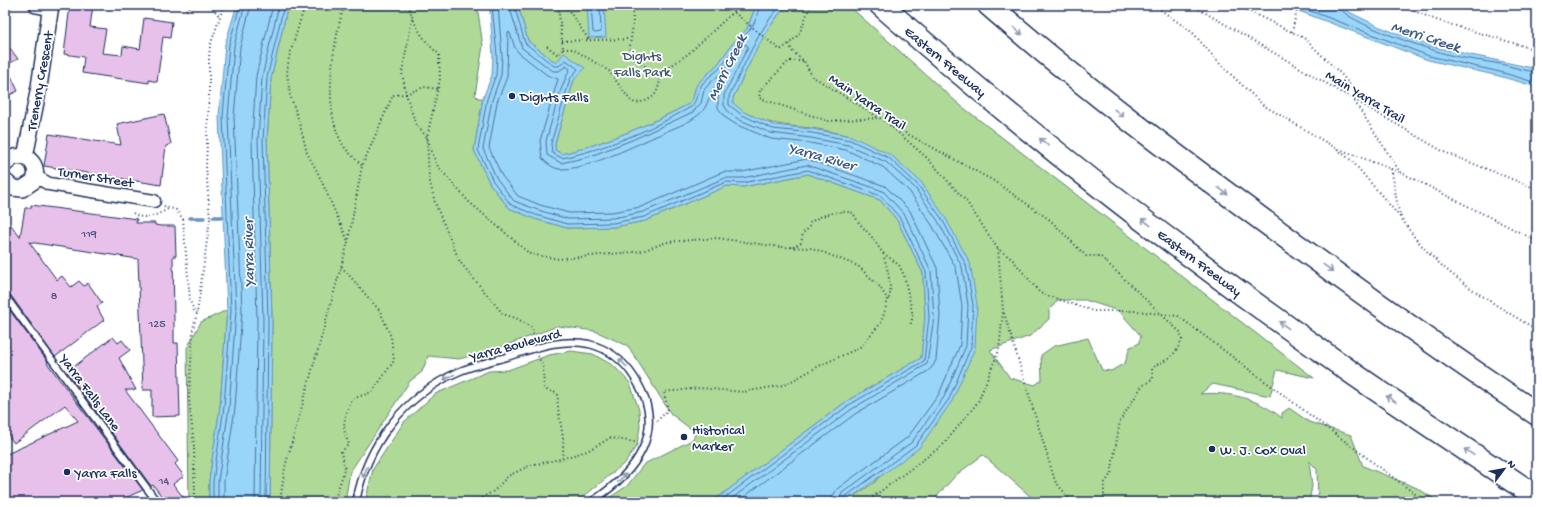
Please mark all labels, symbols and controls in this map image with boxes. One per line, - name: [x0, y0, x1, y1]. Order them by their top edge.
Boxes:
- water label: Merri Creek: [1389, 18, 1463, 58]
- street label: Eastern Freeway: [900, 24, 989, 102]
- one-way arrow: [1013, 26, 1024, 35]
- street label: Trenerry Crescent: [24, 29, 59, 134]
- water label: Merri Creek: [704, 31, 752, 104]
- park label: Dights Falls Park: [613, 49, 672, 82]
- street label: Main Yarra Trail: [1322, 68, 1408, 129]
- street label: Main Yarra Trail: [825, 71, 909, 135]
- place label: Dights Falls: [519, 90, 589, 107]
- marker: Dights Falls: [507, 91, 517, 101]
- one-way arrow: [1114, 108, 1125, 117]
- one-way arrow: [1039, 138, 1049, 147]
- water label: Yarra River: [786, 140, 859, 177]
- street label: Turner Street: [56, 164, 136, 193]
- one-way arrow: [1217, 187, 1228, 195]
- water label: Yarra River: [240, 216, 260, 287]
- one-way arrow: [1141, 218, 1152, 226]
- street label: Eastern Freeway: [1153, 227, 1244, 301]
- house number: 119: [80, 228, 97, 242]
- one-way arrow: [1322, 264, 1333, 272]
- house number: 8: [51, 290, 58, 304]
- house number: 125: [147, 318, 166, 332]
- one-way arrow: [1279, 321, 1290, 329]
- street label: Yarra Boulevard: [466, 326, 565, 367]
- street label: Yarra Falls Lane: [53, 350, 124, 436]
- one-way arrow: [618, 358, 628, 368]
- one-way arrow: [443, 374, 455, 381]
- one-way arrow: [1386, 395, 1397, 403]
- place label: Historical Marker: [692, 423, 745, 456]
- marker: Historical Marker: [679, 432, 689, 442]
- place label: W. J. Cox Oval: [1220, 443, 1306, 460]
- marker: W. J. Cox Oval: [1207, 444, 1217, 454]
- one-way arrow: [1464, 448, 1475, 456]
- north arrow: [1484, 449, 1524, 489]
- text: N: [1504, 459, 1518, 471]
- one-way arrow: [360, 465, 368, 477]
- place label: Yarra Falls: [73, 466, 137, 483]
- marker: Yarra Falls: [62, 467, 72, 477]
- one-way arrow: [617, 473, 627, 483]
- house number: 14: [158, 475, 170, 489]

